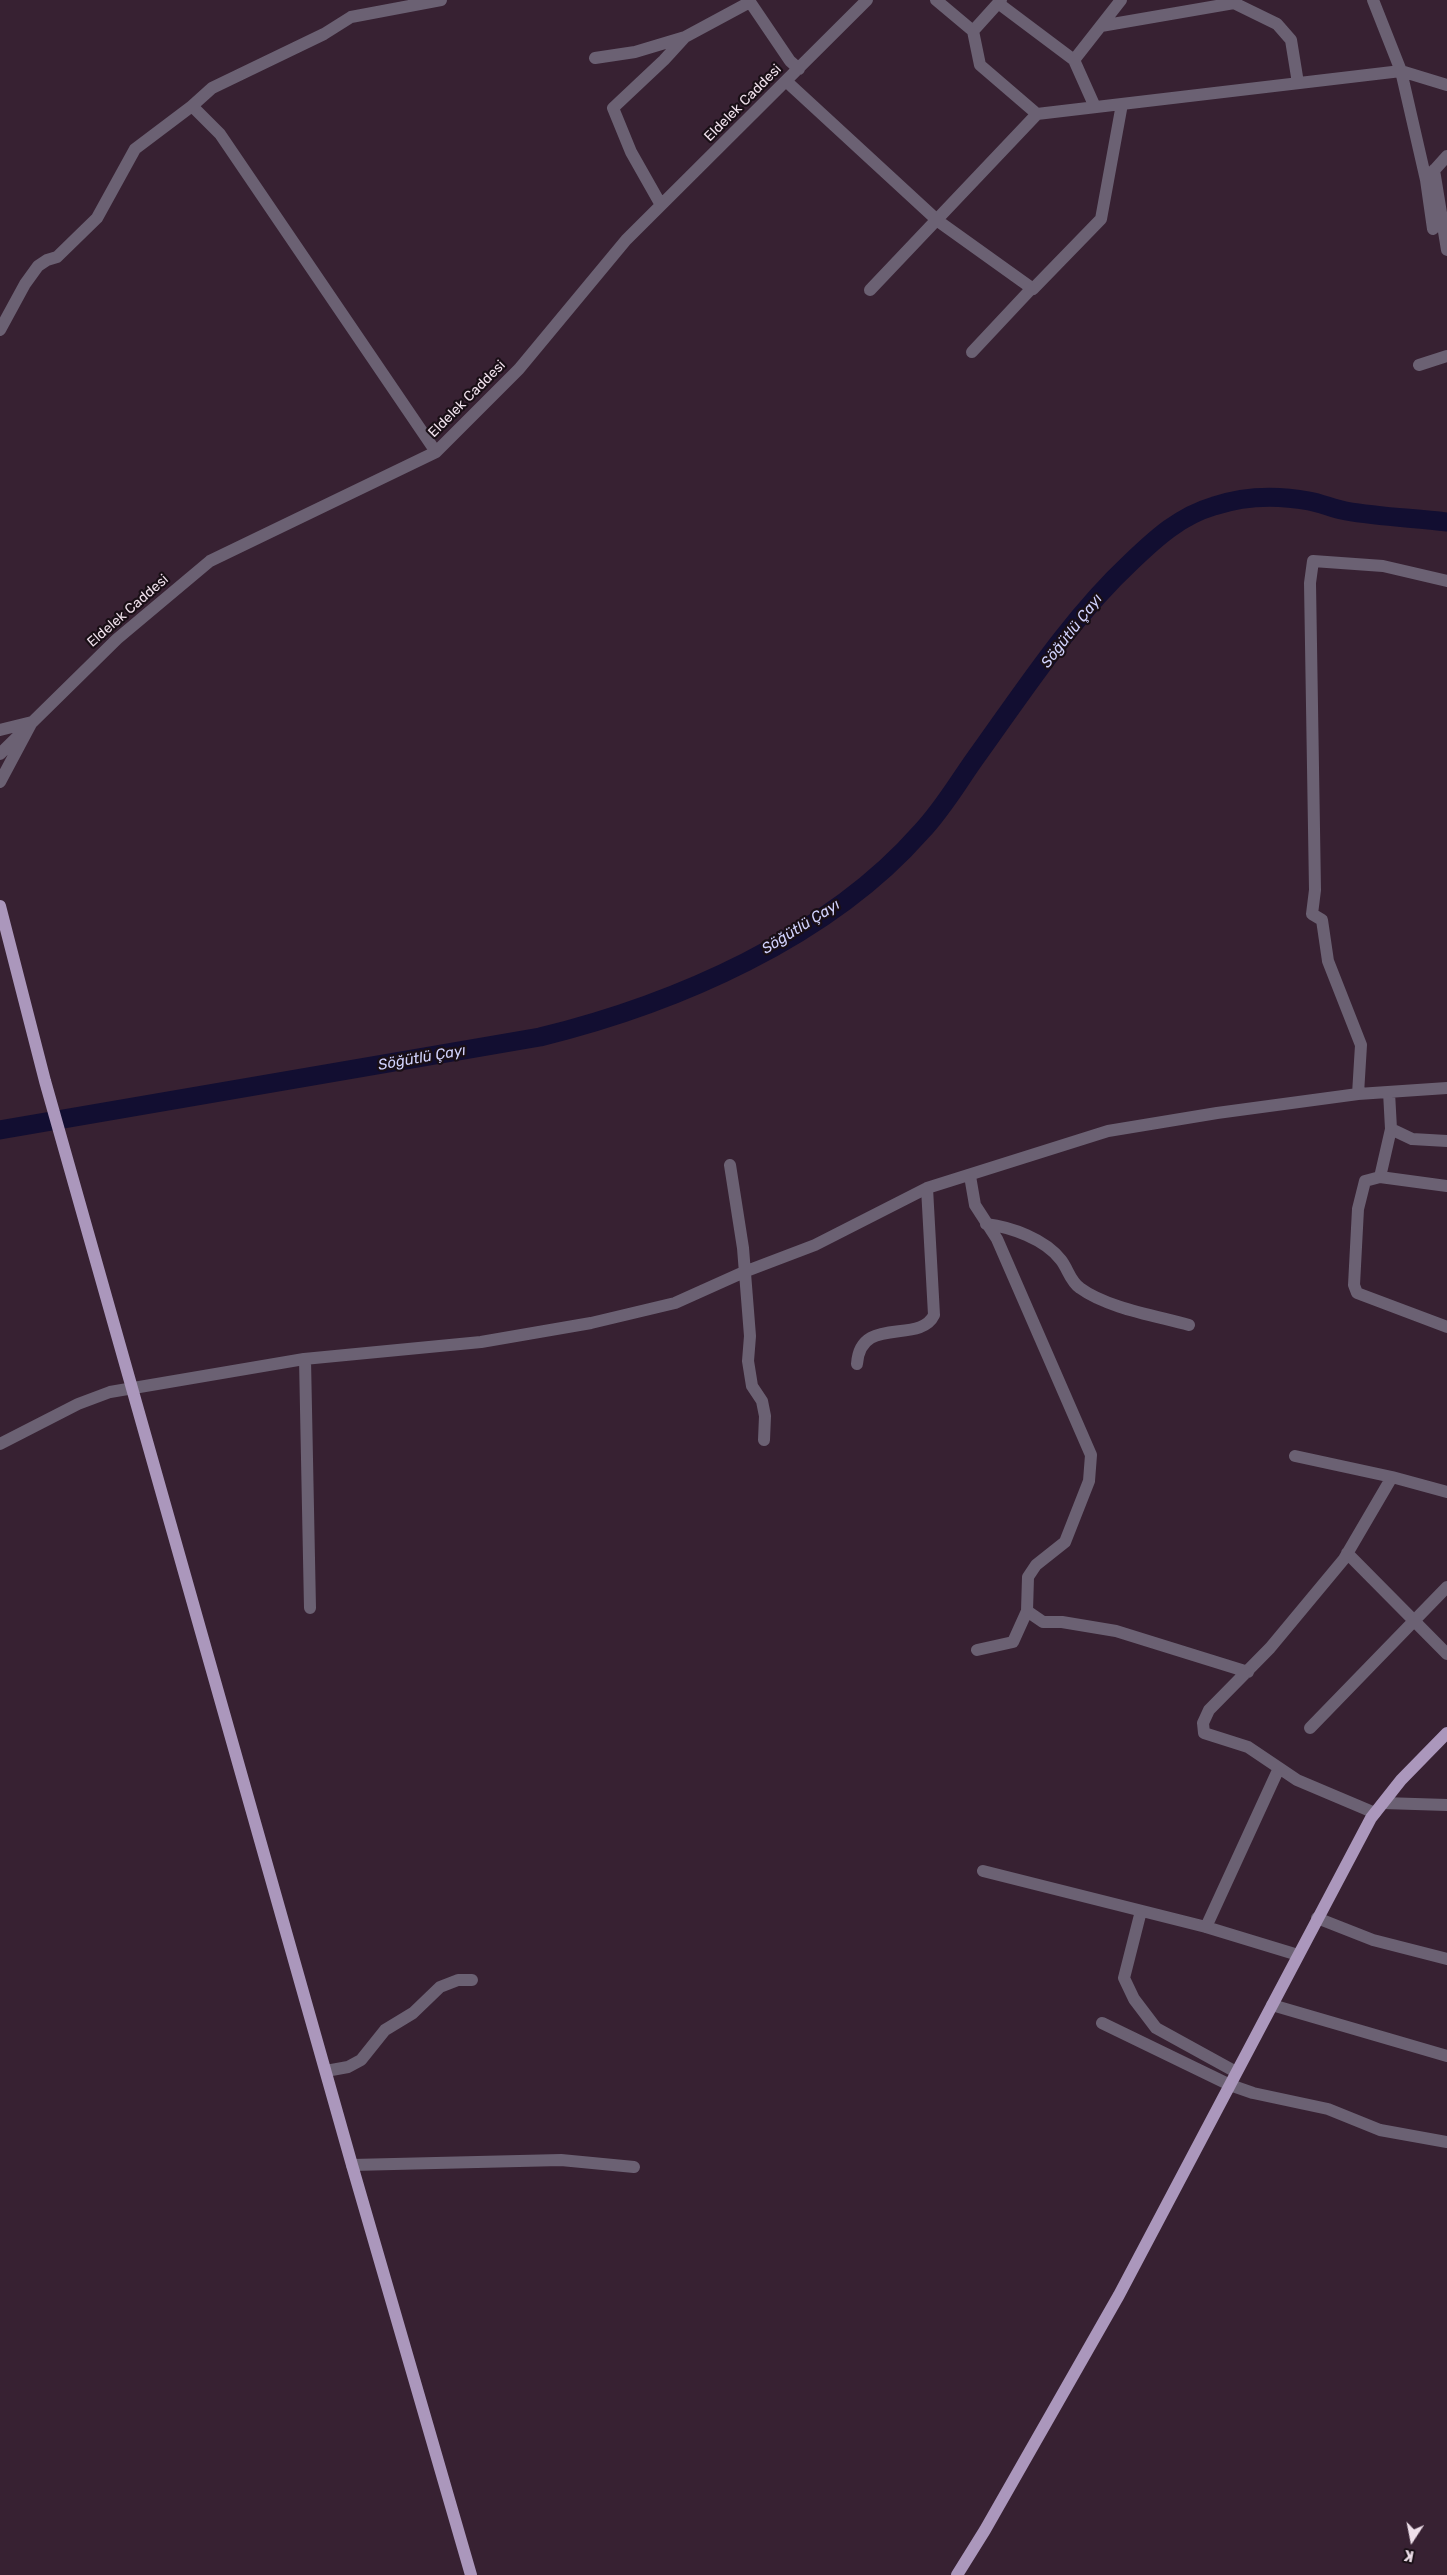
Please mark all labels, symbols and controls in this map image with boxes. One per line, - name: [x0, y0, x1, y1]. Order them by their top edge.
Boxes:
- street label: Eldelek Caddesi: [701, 61, 785, 145]
- street label: Eldelek Caddesi: [425, 357, 509, 441]
- street label: Eldelek Caddesi: [84, 571, 172, 651]
- water label: Söğütlü Çayı: [1038, 590, 1106, 672]
- water label: Söğütlü Çayı: [759, 896, 843, 958]
- water label: Söğütlü Çayı: [377, 1041, 467, 1075]
- north arrow: [1387, 2515, 1437, 2565]
- text: K: [1403, 2546, 1415, 2564]

